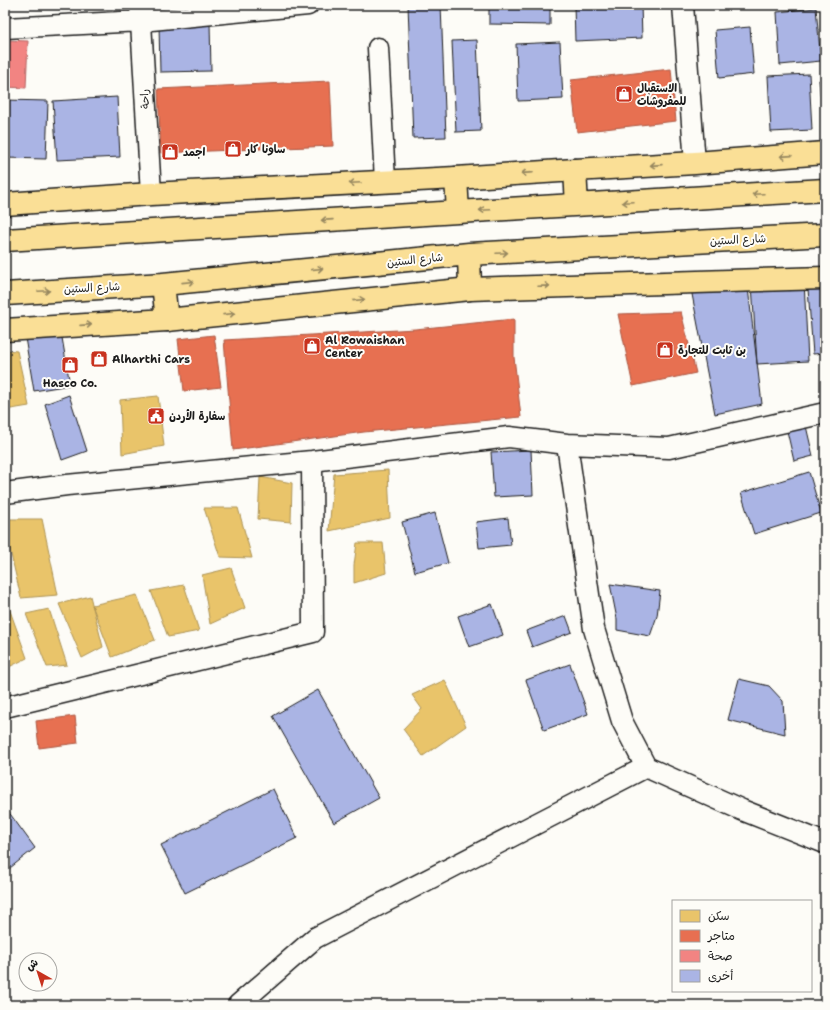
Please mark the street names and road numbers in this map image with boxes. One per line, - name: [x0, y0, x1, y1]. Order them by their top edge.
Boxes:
- street label: راحة: [137, 89, 153, 109]
- street label: شارع الستين: [709, 231, 767, 250]
- street label: شارع الستين: [386, 250, 444, 271]
- street label: شارع الستين: [63, 279, 121, 298]

